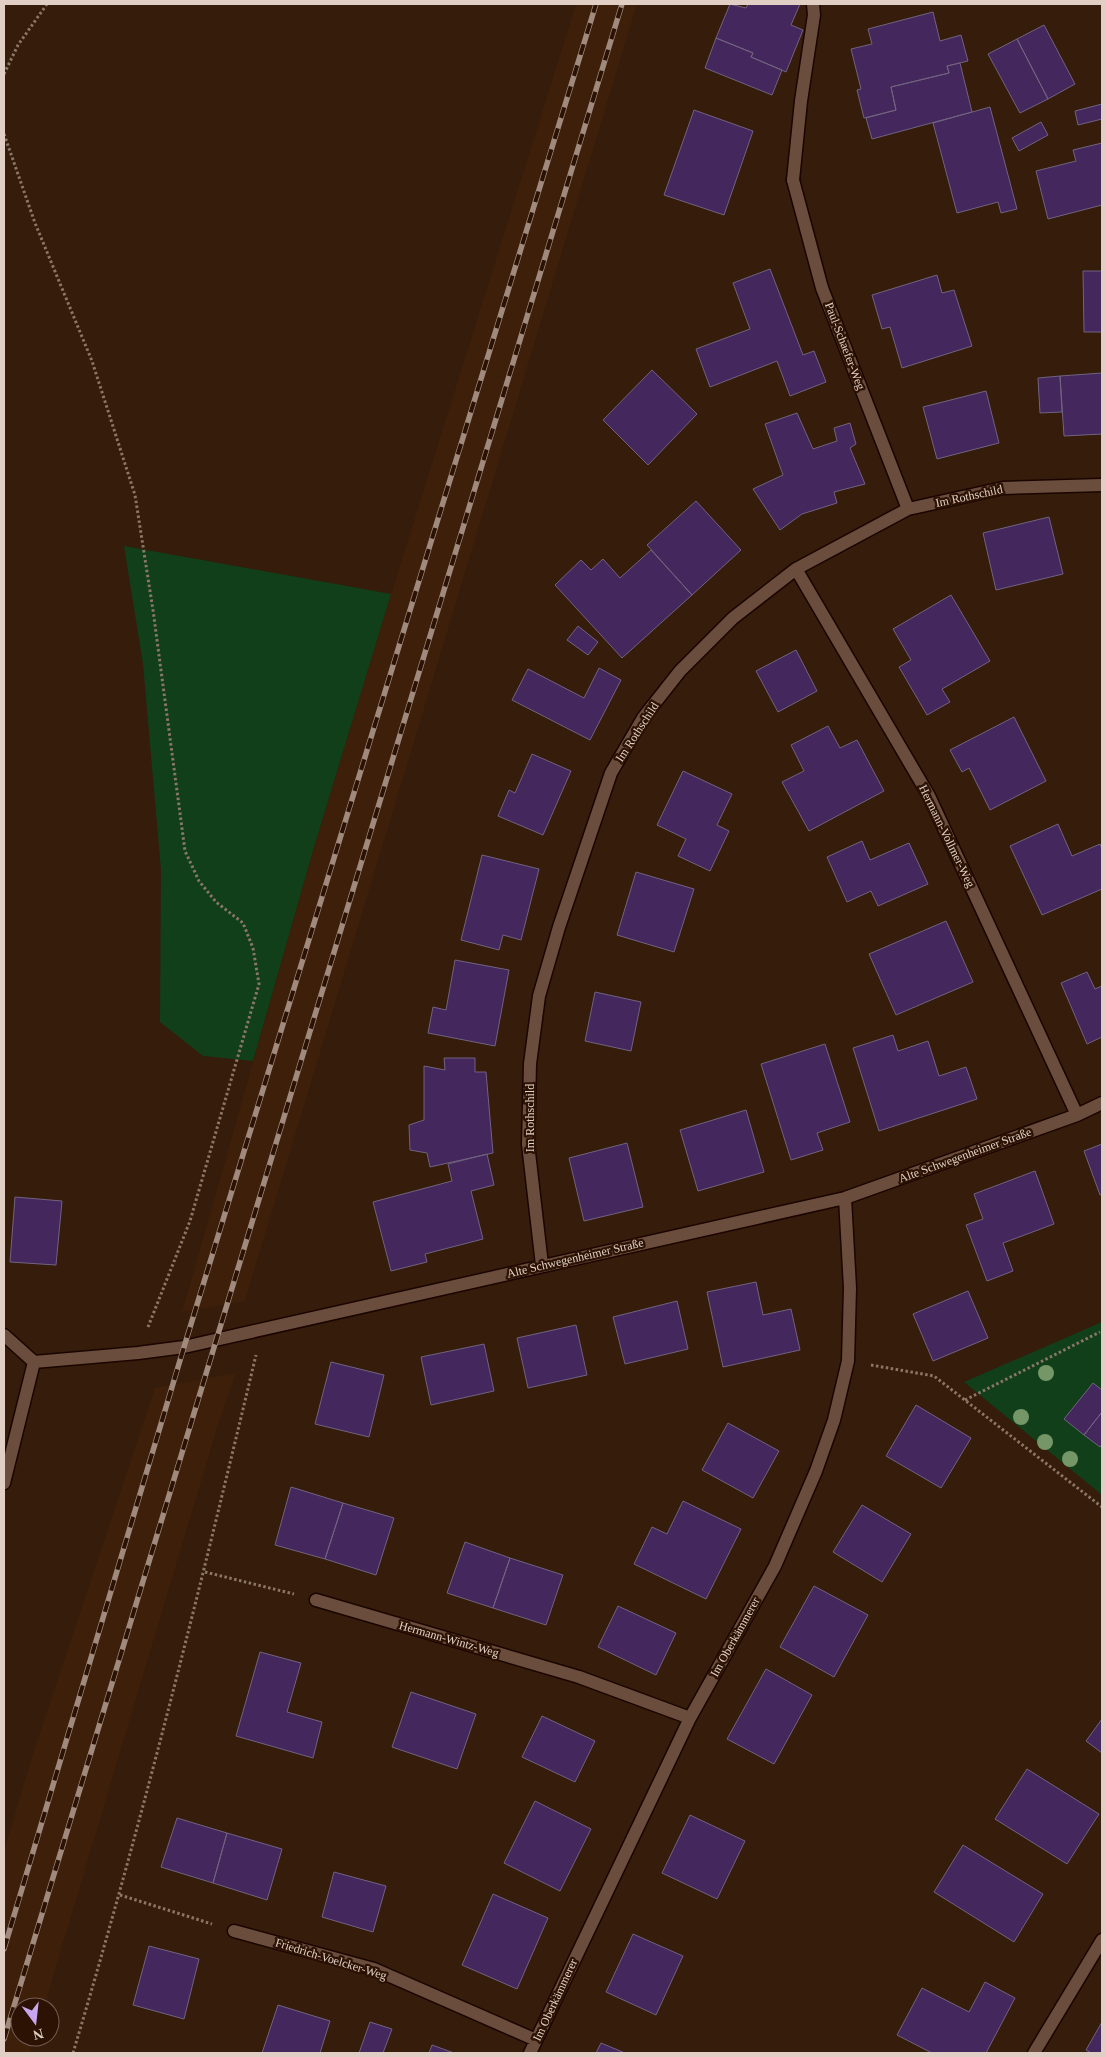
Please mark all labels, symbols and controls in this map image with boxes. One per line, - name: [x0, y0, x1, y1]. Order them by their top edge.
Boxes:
- street label: Paul-Schaefer-Weg: [822, 300, 868, 392]
- street label: Im Rothschild: [934, 482, 1004, 510]
- street label: Im Rothschild: [613, 700, 661, 764]
- street label: Hermann-Vollmer-Weg: [916, 782, 978, 890]
- street label: Im Rothschild: [523, 1084, 537, 1152]
- street label: Alte Schwegenheimer Straße: [897, 1124, 1033, 1186]
- street label: Alte Schwegenheimer Straße: [505, 1235, 645, 1281]
- street label: Im Oberkämmerer: [707, 1595, 763, 1679]
- street label: Hermann-Wintz-Weg: [397, 1618, 501, 1660]
- street label: Friedrich-Voelcker-Weg: [274, 1935, 388, 1983]
- street label: Im Oberkämmerer: [530, 1957, 580, 2043]
- north arrow: [10, 1997, 60, 2047]
- text: N: [31, 2026, 45, 2043]

